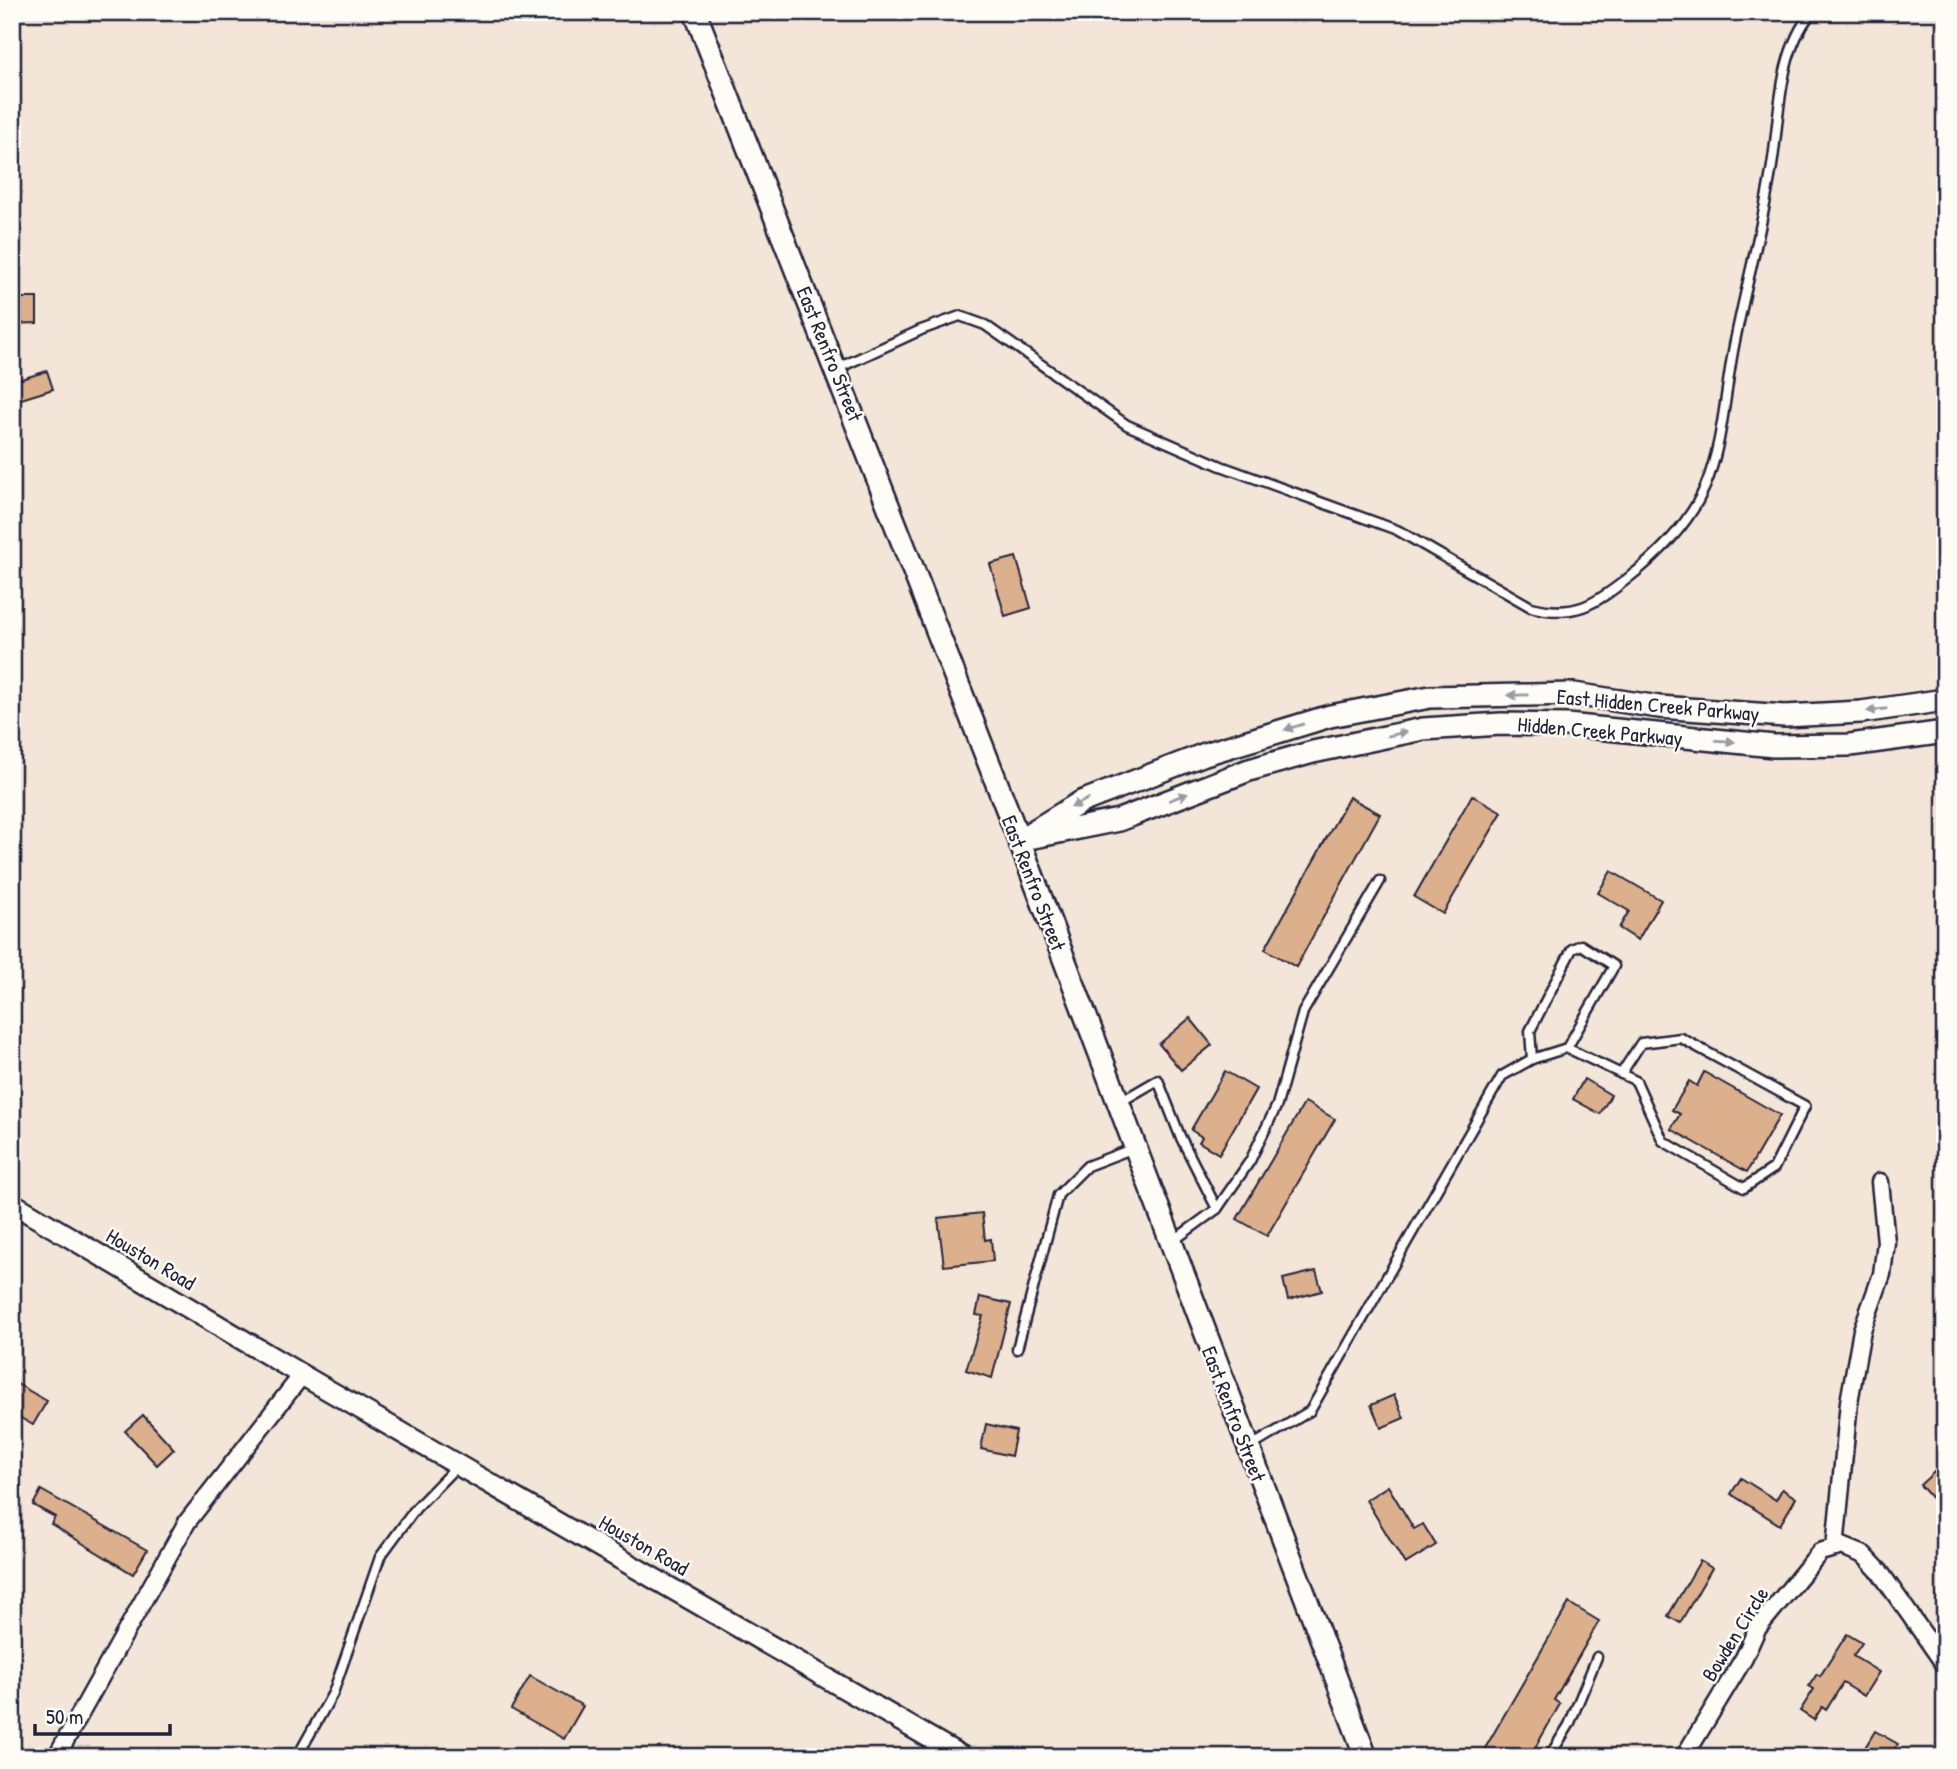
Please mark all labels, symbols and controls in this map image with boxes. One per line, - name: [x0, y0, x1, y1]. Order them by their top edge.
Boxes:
- street label: East Renfro Street: [790, 282, 870, 426]
- street label: East Hidden Creek Parkway: [1556, 682, 1761, 728]
- one-way arrow: [1507, 689, 1529, 701]
- one-way arrow: [1866, 705, 1888, 716]
- street label: Hidden Creek Parkway: [1516, 709, 1684, 753]
- one-way arrow: [1283, 723, 1304, 733]
- one-way arrow: [1386, 729, 1408, 740]
- one-way arrow: [1714, 736, 1736, 747]
- one-way arrow: [1168, 791, 1189, 802]
- one-way arrow: [1070, 798, 1090, 809]
- street label: East Renfro Street: [995, 811, 1073, 956]
- street label: Houston Road: [101, 1221, 201, 1297]
- street label: East Renfro Street: [1195, 1342, 1273, 1487]
- street label: Houston Road: [594, 1508, 694, 1582]
- street label: Bowden Circle: [1695, 1581, 1775, 1687]
- scale bar: [35, 1692, 170, 1736]
- text: 50 m: [46, 1702, 83, 1731]

